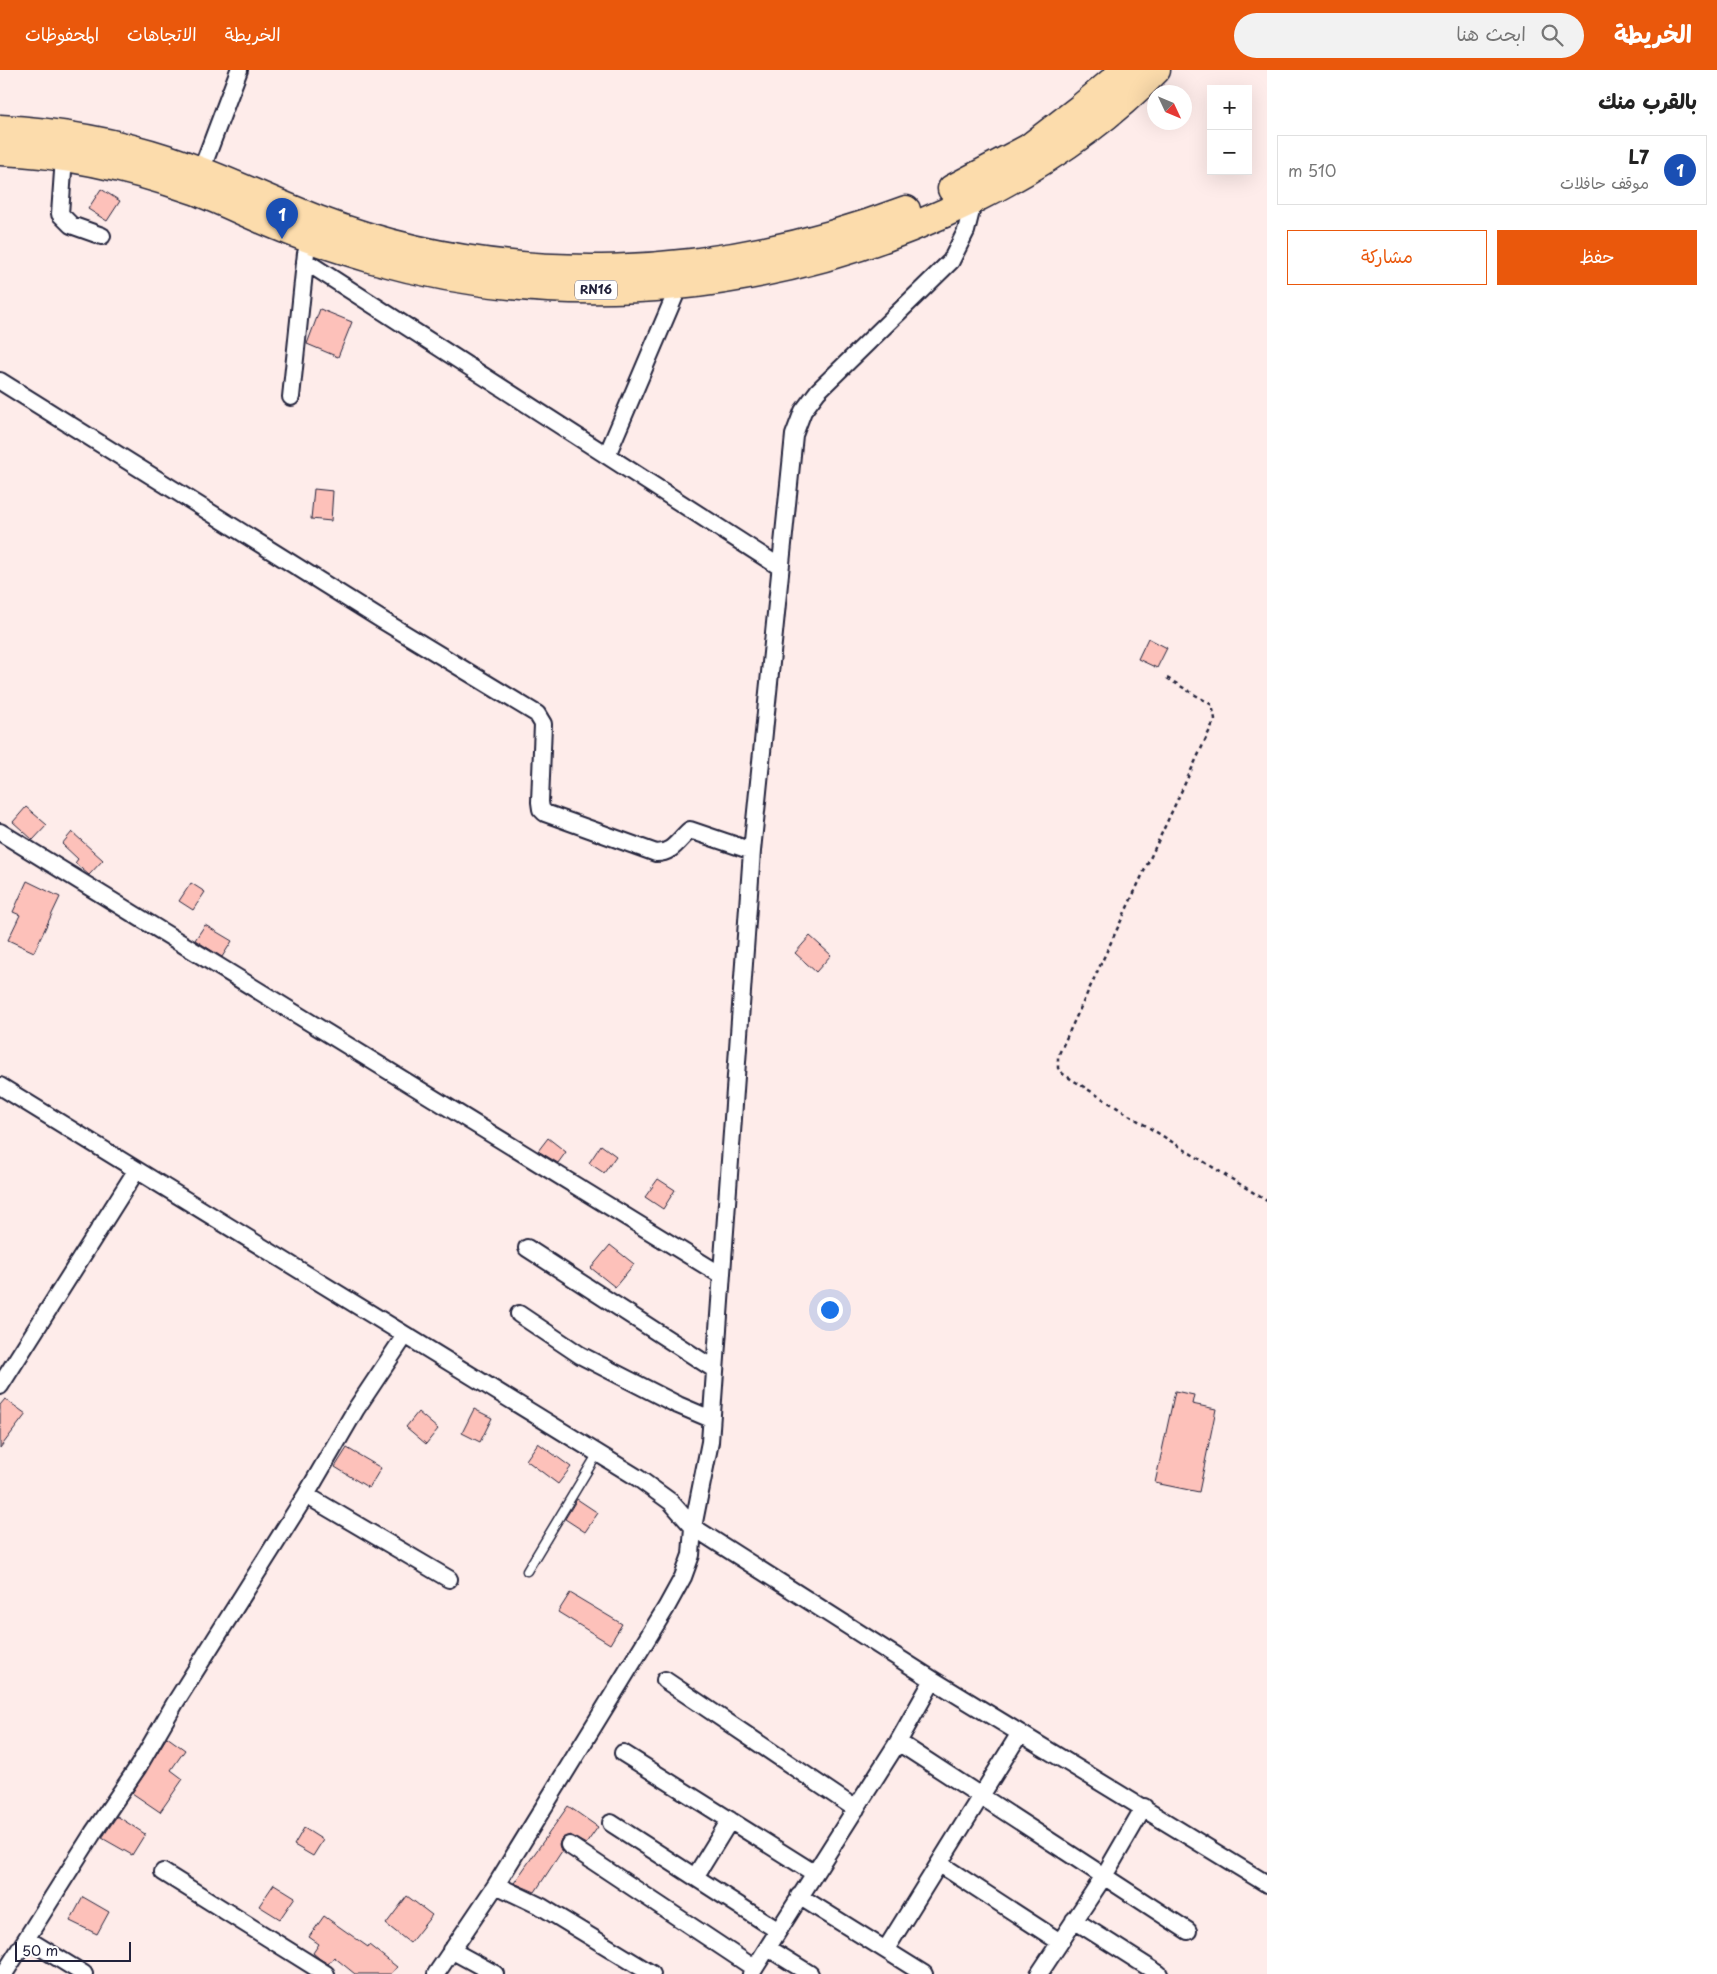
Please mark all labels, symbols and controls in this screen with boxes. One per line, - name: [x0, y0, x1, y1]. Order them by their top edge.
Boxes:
- search box: [1234, 13, 1584, 58]
- text: الخريطة: [1614, 15, 1692, 51]
- text: ابحث هنا: [1456, 19, 1526, 47]
- text: المحفوظات: [25, 20, 99, 47]
- text: الاتجاهات: [127, 20, 197, 47]
- text: الخريطة: [225, 20, 281, 47]
- icon: search: [1538, 21, 1566, 49]
- text: بالقرب منك: [1598, 84, 1697, 116]
- north arrow: [1147, 85, 1192, 130]
- map controls: [1207, 85, 1252, 175]
- button: +: [1207, 85, 1252, 130]
- button: −: [1207, 130, 1252, 175]
- text: L7: [1628, 142, 1649, 170]
- text: 510 m: [1288, 158, 1337, 182]
- text: 1: [1676, 158, 1684, 182]
- text: موقف حافلات: [1560, 170, 1649, 194]
- pin: 1: [266, 198, 298, 239]
- button: مشاركة: [1287, 230, 1487, 285]
- button: حفظ: [1497, 230, 1697, 285]
- road number: RN16: [575, 280, 617, 300]
- your location: [817, 1297, 843, 1323]
- scale bar: [15, 1939, 131, 1962]
- text: 50 m: [22, 1940, 58, 1961]

